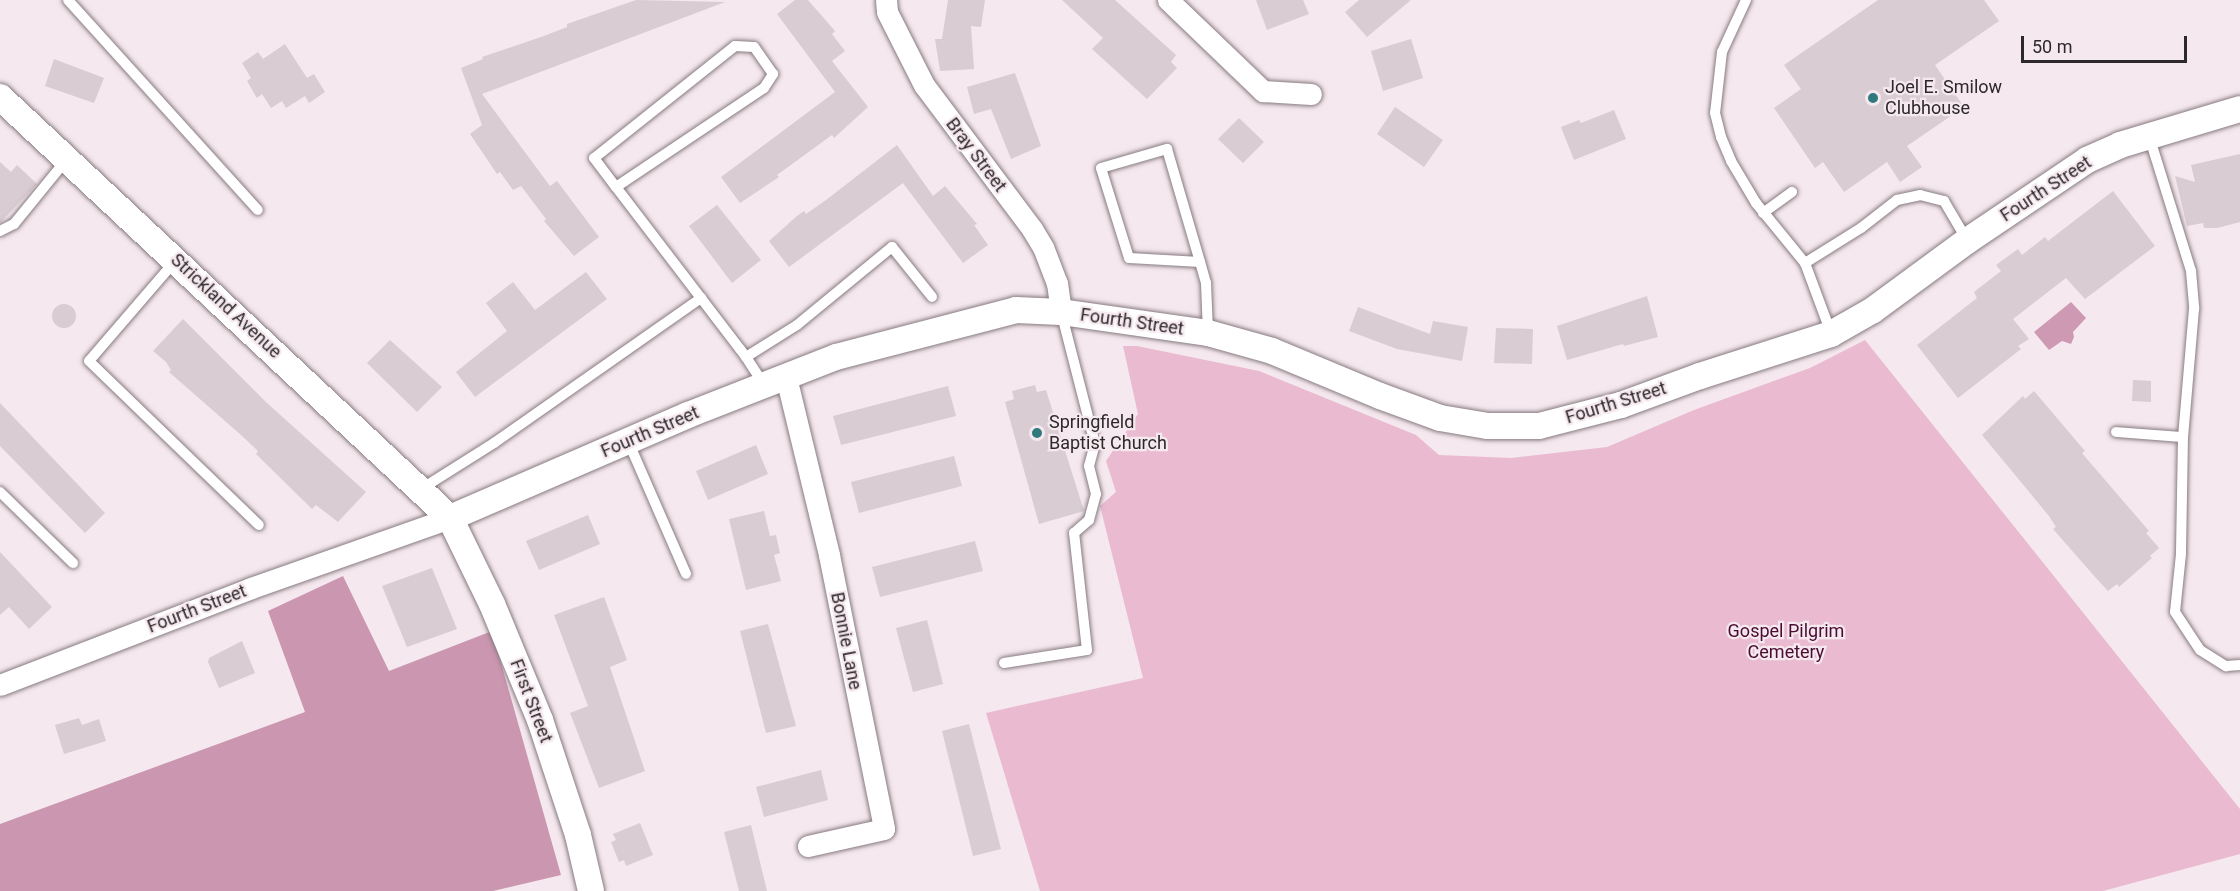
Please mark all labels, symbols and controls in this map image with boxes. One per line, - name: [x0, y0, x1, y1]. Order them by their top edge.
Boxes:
- scale bar: [2024, 24, 2190, 62]
- text: 50 m: [2032, 36, 2072, 57]
- place label: Joel E. Smilow Clubhouse: [1885, 77, 2002, 119]
- marker: Joel E. Smilow Clubhouse: [1866, 91, 1880, 105]
- street label: Bray Street: [941, 114, 1011, 196]
- street label: Fourth Street: [1996, 152, 2096, 226]
- street label: Strickland Avenue: [166, 249, 286, 363]
- street label: Fourth Street: [1079, 304, 1185, 340]
- street label: Fourth Street: [1563, 377, 1669, 429]
- street label: Fourth Street: [598, 402, 702, 462]
- place label: Springfield Baptist Church: [1049, 412, 1167, 454]
- marker: Springfield Baptist Church: [1030, 426, 1044, 440]
- street label: Fourth Street: [144, 580, 250, 638]
- street label: Bonnie Lane: [826, 590, 866, 692]
- park label: Gospel Pilgrim Cemetery: [1728, 621, 1844, 664]
- street label: First Street: [505, 656, 557, 746]

